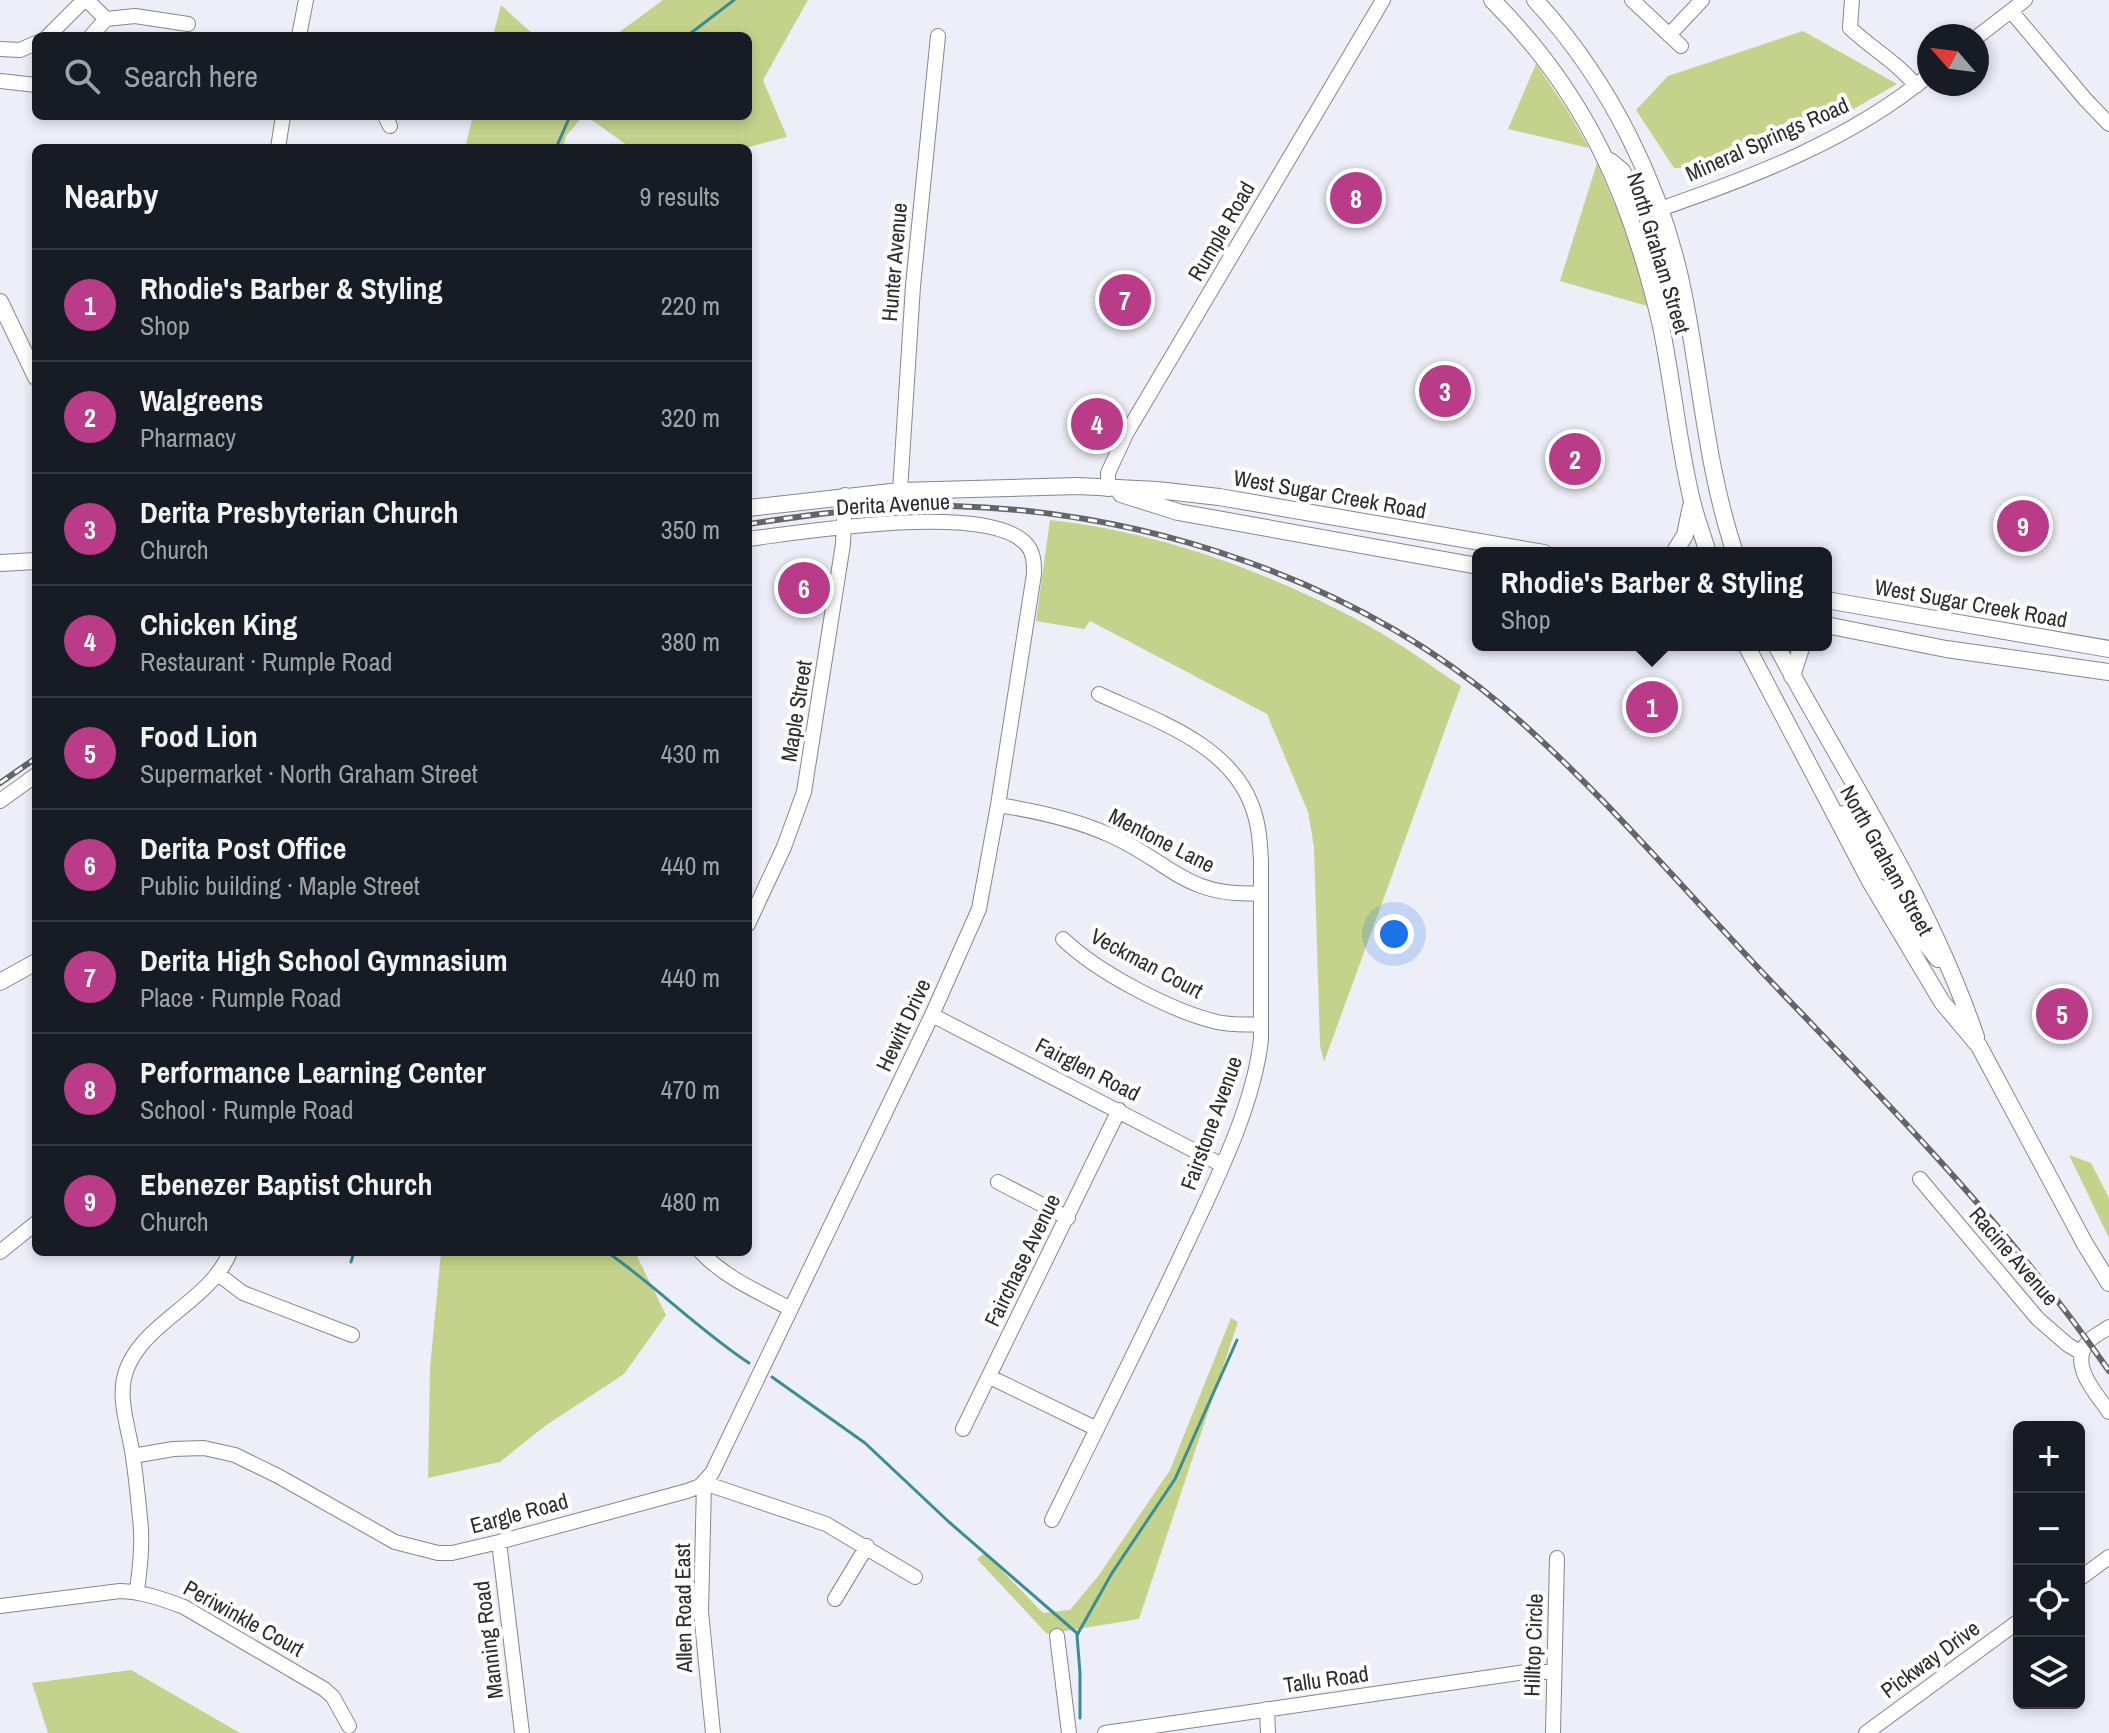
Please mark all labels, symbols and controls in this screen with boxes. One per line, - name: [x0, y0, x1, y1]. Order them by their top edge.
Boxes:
- north arrow: [1917, 24, 1989, 96]
- search box: [32, 32, 752, 120]
- icon: search: [60, 54, 104, 98]
- text: Search here: [124, 56, 258, 96]
- street label: Mineral Springs Road: [1681, 90, 1853, 188]
- pin: 8: [1330, 168, 1382, 228]
- street label: North Graham Street: [1620, 169, 1698, 337]
- text: Nearby: [64, 173, 159, 219]
- street label: Rumple Road: [1180, 176, 1262, 286]
- text: 9 results: [639, 179, 720, 214]
- street label: Hunter Avenue: [874, 201, 914, 323]
- text: Rhodie's Barber & Styling: [140, 268, 443, 308]
- pin: 7: [1099, 270, 1151, 330]
- text: 1: [84, 288, 96, 323]
- text: 220 m: [661, 288, 720, 323]
- text: Shop: [140, 308, 190, 343]
- pin: 3: [1419, 361, 1471, 421]
- text: Walgreens: [140, 380, 264, 420]
- pin: 4: [1071, 394, 1123, 454]
- text: 2: [84, 400, 96, 435]
- text: 320 m: [661, 400, 720, 435]
- text: Pharmacy: [140, 420, 236, 455]
- pin: 2: [1549, 429, 1601, 489]
- street label: West Sugar Creek Road: [1231, 462, 1429, 526]
- street label: Derita Avenue: [835, 486, 951, 522]
- text: Derita Presbyterian Church: [140, 492, 459, 532]
- pin: 9: [1997, 496, 2049, 556]
- text: 3: [84, 512, 96, 547]
- text: 350 m: [661, 512, 720, 547]
- text: Church: [140, 532, 209, 567]
- popup: [1472, 547, 1832, 651]
- pin: 6: [778, 558, 830, 618]
- text: Rhodie's Barber & Styling: [1501, 562, 1803, 602]
- street label: West Sugar Creek Road: [1872, 571, 2070, 635]
- text: Shop: [1501, 602, 1551, 637]
- text: Chicken King: [140, 604, 297, 644]
- text: 4: [84, 624, 96, 659]
- text: 380 m: [661, 624, 720, 659]
- text: Restaurant · Rumple Road: [140, 644, 392, 679]
- street label: Maple Street: [773, 658, 819, 764]
- pin: 1: [1626, 677, 1678, 737]
- text: Food Lion: [140, 716, 258, 756]
- text: 5: [84, 736, 96, 771]
- text: 430 m: [661, 736, 720, 771]
- text: Supermarket · North Graham Street: [140, 756, 478, 791]
- street label: North Graham Street: [1833, 779, 1941, 941]
- street label: Mentone Lane: [1104, 800, 1220, 880]
- text: Derita Post Office: [140, 828, 346, 868]
- text: 6: [84, 848, 96, 883]
- text: 440 m: [661, 848, 720, 883]
- text: Public building · Maple Street: [140, 868, 420, 903]
- your location: [1374, 914, 1414, 954]
- street label: Veckman Court: [1086, 921, 1208, 1005]
- text: Derita High School Gymnasium: [140, 940, 508, 980]
- text: 7: [84, 960, 96, 995]
- text: 440 m: [661, 960, 720, 995]
- street label: Hewitt Drive: [868, 974, 938, 1076]
- text: Place · Rumple Road: [140, 980, 341, 1015]
- pin: 5: [2036, 984, 2088, 1044]
- street label: Fairglen Road: [1031, 1030, 1145, 1108]
- text: Performance Learning Center: [140, 1052, 486, 1092]
- street label: Fairstone Avenue: [1173, 1052, 1249, 1194]
- text: 8: [84, 1072, 96, 1107]
- text: 470 m: [661, 1072, 720, 1107]
- text: School · Rumple Road: [140, 1092, 353, 1127]
- text: Ebenezer Baptist Church: [140, 1164, 433, 1204]
- text: 9: [84, 1184, 96, 1219]
- text: 480 m: [661, 1184, 720, 1219]
- street label: Fairchase Avenue: [977, 1189, 1067, 1331]
- street label: Racine Avenue: [1963, 1200, 2065, 1312]
- text: Church: [140, 1204, 209, 1239]
- map controls: [2013, 1421, 2085, 1709]
- button: +: [2013, 1421, 2085, 1493]
- street label: Eargle Road: [467, 1486, 571, 1540]
- button: −: [2013, 1493, 2085, 1565]
- street label: Allen Road East: [667, 1543, 699, 1674]
- button: locate: [2013, 1565, 2085, 1637]
- street label: Periwinkle Court: [178, 1573, 310, 1663]
- street label: Manning Road: [466, 1579, 510, 1701]
- street label: Hilltop Circle: [1516, 1593, 1550, 1697]
- street label: Pickway Drive: [1875, 1613, 1985, 1705]
- button: layers: [2013, 1637, 2085, 1709]
- street label: Tallu Road: [1282, 1658, 1370, 1700]

